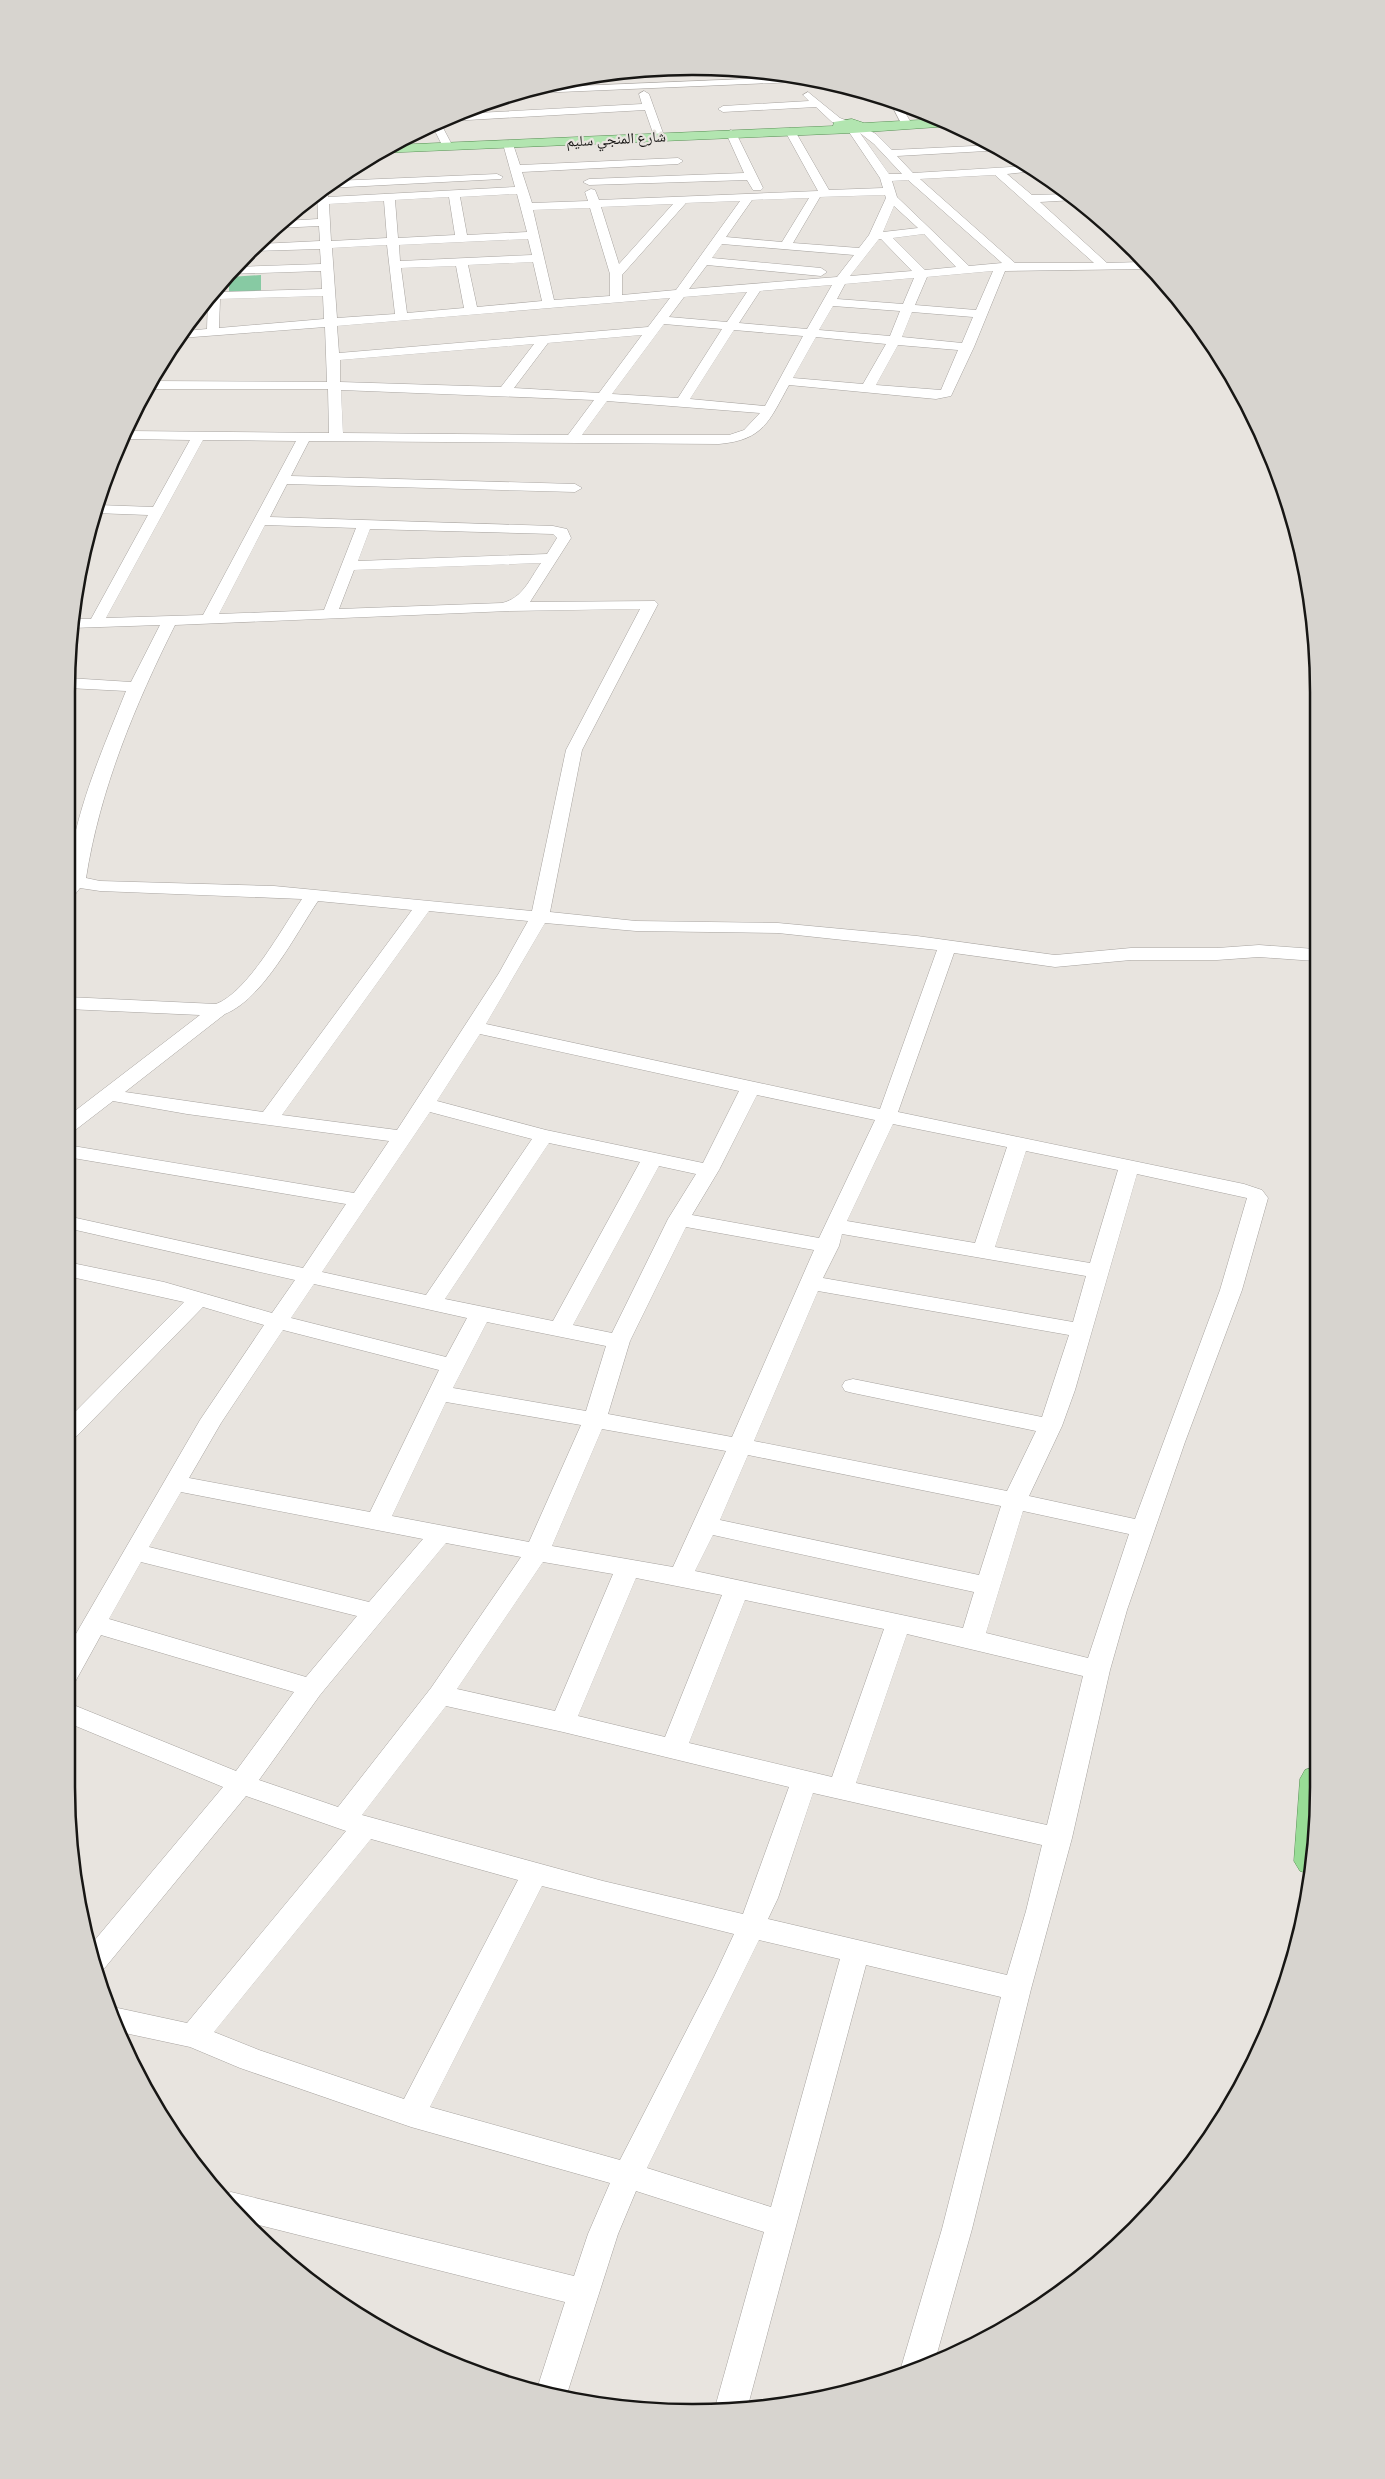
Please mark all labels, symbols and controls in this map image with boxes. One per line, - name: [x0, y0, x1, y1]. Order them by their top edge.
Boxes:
- street label: شارع المنجي سليم: [566, 127, 667, 153]

